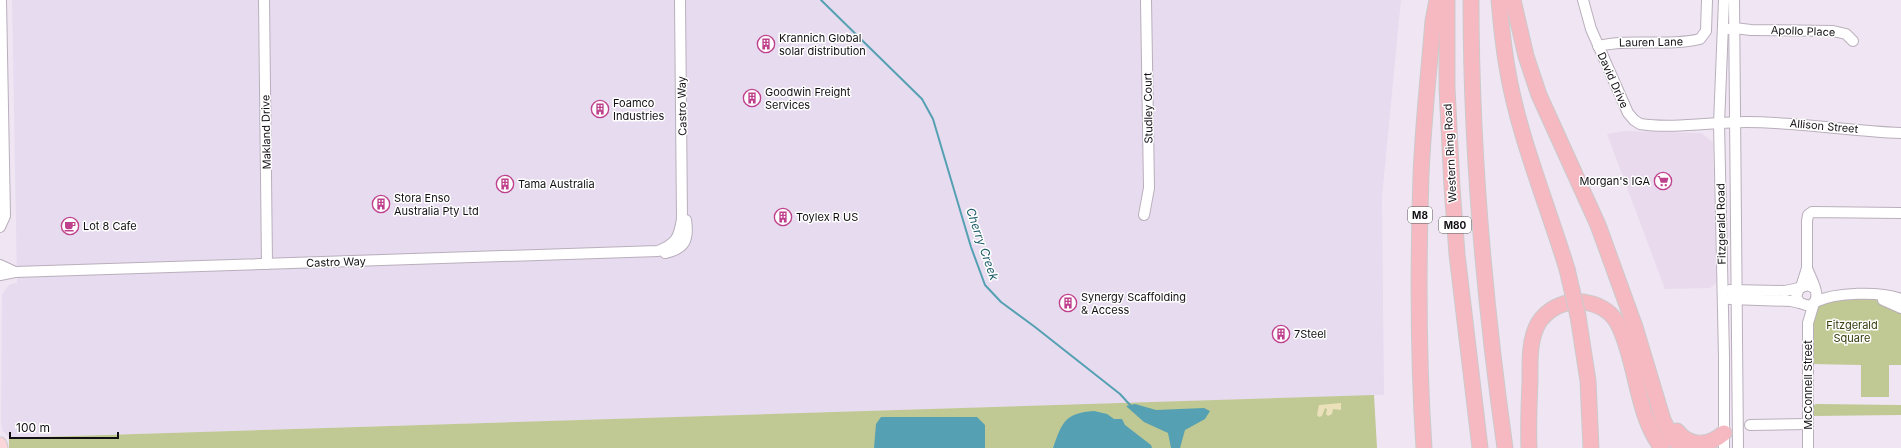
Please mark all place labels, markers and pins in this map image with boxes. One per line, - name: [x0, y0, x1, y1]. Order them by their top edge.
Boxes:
- place label: Krannich Global solar distribution: [779, 31, 866, 58]
- building icon: Krannich Global solar distribution: [756, 34, 776, 54]
- place label: Goodwin Freight Services: [765, 85, 851, 112]
- building icon: Goodwin Freight Services: [742, 88, 762, 108]
- place label: Foamco Industries: [613, 96, 664, 123]
- building icon: Foamco Industries: [590, 99, 610, 119]
- supermarket icon: Morgan's IGA: [1653, 171, 1673, 191]
- building icon: Tama Australia: [495, 174, 515, 194]
- place label: Morgan's IGA: [1579, 174, 1650, 188]
- place label: Tama Australia: [518, 177, 595, 191]
- place label: Stora Enso Australia Pty Ltd: [394, 191, 479, 218]
- building icon: Stora Enso Australia Pty Ltd: [371, 194, 391, 214]
- building icon: Toylex R US: [773, 207, 793, 227]
- place label: Toylex R US: [796, 210, 858, 224]
- cafe icon: Lot 8 Cafe: [60, 216, 80, 236]
- place label: Lot 8 Cafe: [83, 219, 137, 233]
- place label: Synergy Scaffolding & Access: [1081, 290, 1186, 317]
- building icon: Synergy Scaffolding & Access: [1058, 293, 1078, 313]
- building icon: 7Steel: [1271, 324, 1291, 344]
- place label: 7Steel: [1294, 327, 1326, 341]

